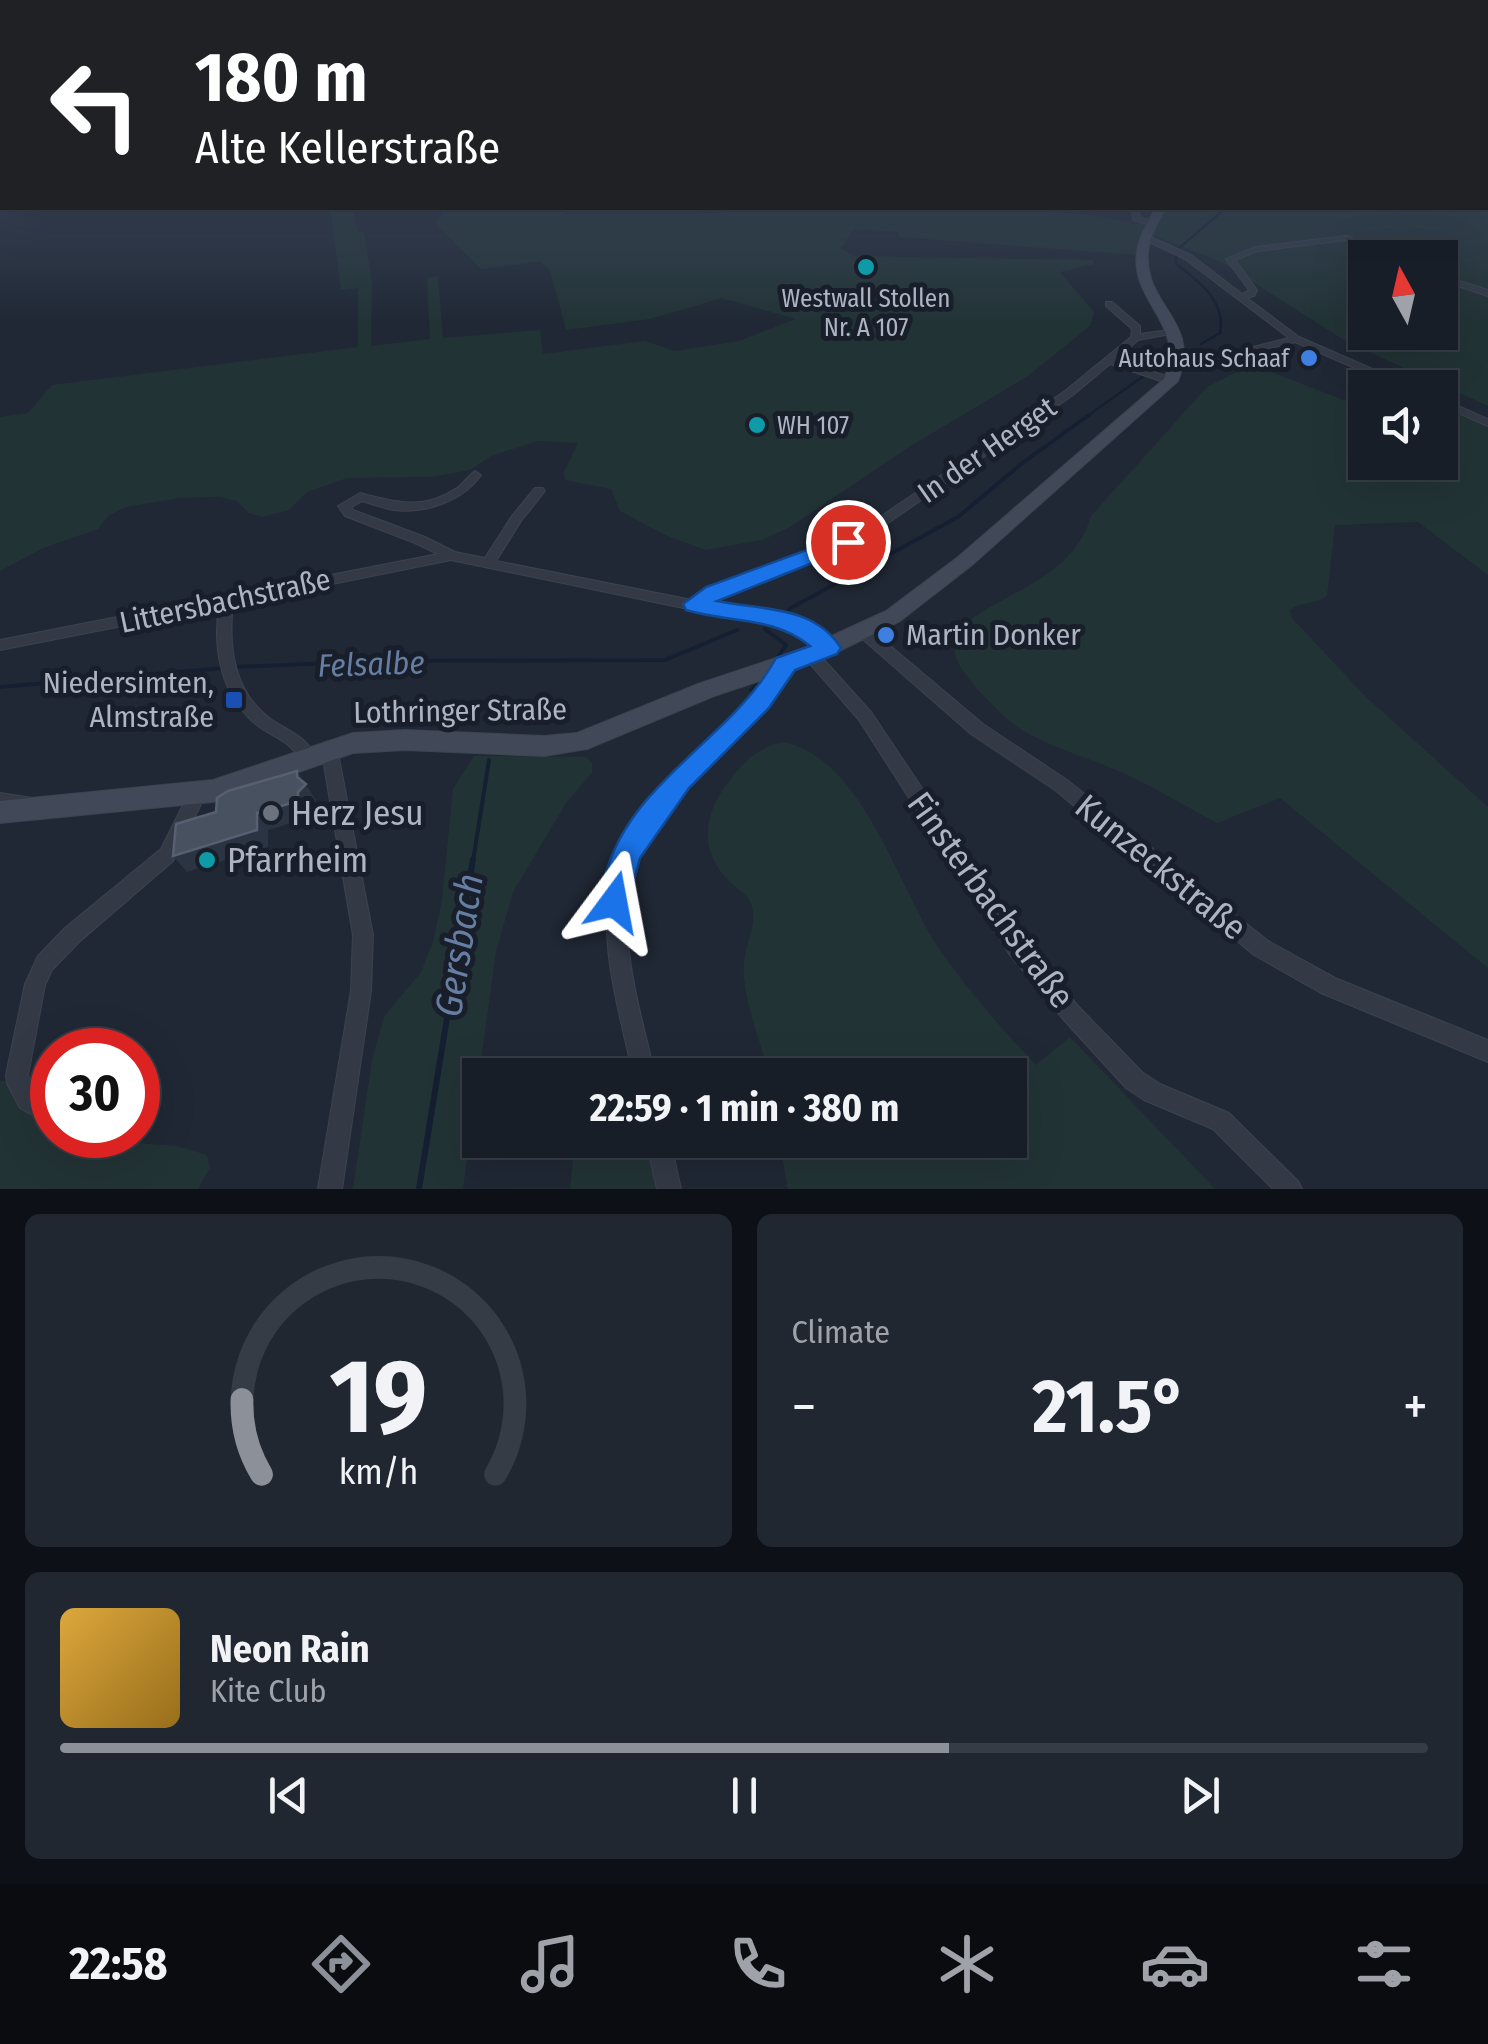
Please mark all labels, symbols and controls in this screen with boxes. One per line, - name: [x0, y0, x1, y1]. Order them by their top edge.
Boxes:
- text: 180 m: [195, 36, 368, 120]
- icon: left: [30, 40, 160, 170]
- text: Alte Kellerstraße: [195, 121, 500, 175]
- north arrow: [1348, 240, 1458, 350]
- map controls: [1348, 240, 1458, 480]
- marker: Westwall Stollen Nr. A 107: [855, 256, 877, 278]
- place label: Westwall Stollen Nr. A 107: [782, 284, 950, 343]
- place label: Autohaus Schaaf: [1118, 344, 1291, 374]
- marker: Autohaus Schaaf: [1298, 347, 1320, 369]
- button: sound: [1348, 370, 1458, 480]
- street label: In der Herget: [911, 389, 1063, 511]
- place label: WH 107: [777, 411, 849, 441]
- marker: WH 107: [746, 414, 768, 436]
- pin: [806, 500, 891, 585]
- icon: arrive: [821, 515, 876, 570]
- street label: Littersbachstraße: [116, 561, 334, 641]
- place label: Martin Donker: [906, 617, 1081, 653]
- marker: Martin Donker: [875, 624, 897, 646]
- water label: Felsalbe: [317, 643, 425, 685]
- place label: Niedersimten, Almstraße: [43, 665, 214, 735]
- marker: Niedersimten, Almstraße: [223, 689, 245, 711]
- street label: Lothringer Straße: [353, 691, 567, 731]
- street label: Finsterbachstraße: [899, 784, 1083, 1016]
- street label: Kunzeckstraße: [1067, 785, 1255, 949]
- place label: Herz Jesu: [291, 792, 424, 834]
- marker: Herz Jesu: [260, 802, 282, 824]
- place label: Pfarrheim: [227, 839, 368, 881]
- marker: Pfarrheim: [196, 849, 218, 871]
- position arrow: [562, 850, 666, 954]
- water label: Gersbach: [425, 870, 493, 1020]
- speed limit sign: 30: [30, 1028, 160, 1158]
- text: 22:59 · 1 min · 380 m: [590, 1085, 899, 1131]
- text: Climate: [792, 1313, 890, 1351]
- text: 19: [329, 1335, 427, 1460]
- text: 21.5°: [1033, 1362, 1187, 1452]
- text: −: [792, 1374, 816, 1440]
- text: +: [1403, 1374, 1428, 1440]
- text: km/h: [338, 1451, 418, 1493]
- text: Neon Rain: [210, 1626, 370, 1672]
- text: Kite Club: [210, 1672, 326, 1710]
- icon: previous: [261, 1768, 316, 1823]
- icon: pause: [717, 1768, 772, 1823]
- icon: next: [1173, 1768, 1228, 1823]
- icon: directions: [306, 1929, 376, 1999]
- icon: music: [515, 1929, 585, 1999]
- icon: phone: [723, 1929, 793, 1999]
- icon: climate: [932, 1929, 1002, 1999]
- icon: car: [1140, 1929, 1210, 1999]
- icon: filters: [1349, 1929, 1419, 1999]
- text: 22:58: [69, 1937, 167, 1991]

